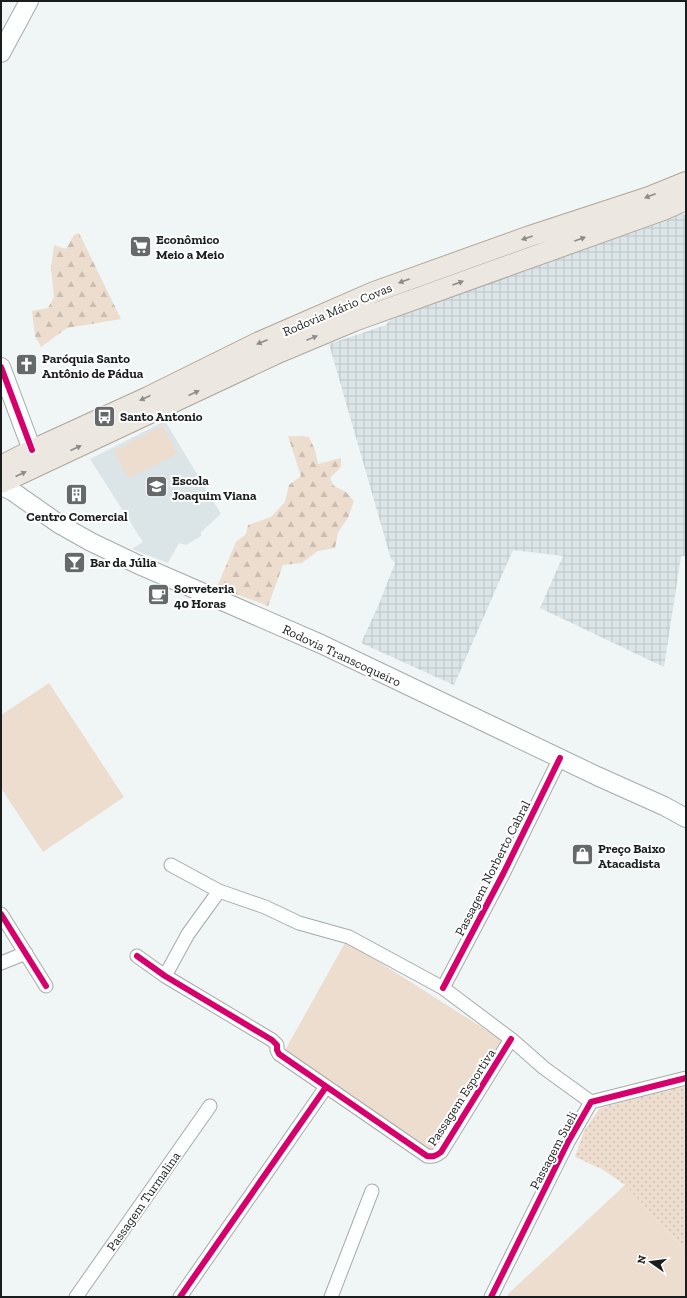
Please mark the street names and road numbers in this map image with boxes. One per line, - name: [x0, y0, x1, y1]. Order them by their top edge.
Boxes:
- street label: Rodovia Mário Covas: [280, 280, 394, 339]
- street label: Rodovia Transcoqueiro: [280, 621, 404, 690]
- street label: Passagem Norberto Cabral: [452, 798, 533, 938]
- street label: Passagem Esportiva: [424, 1045, 499, 1149]
- street label: Passagem Sueli: [527, 1108, 580, 1192]
- street label: Passagem Turmalina: [104, 1148, 184, 1254]

